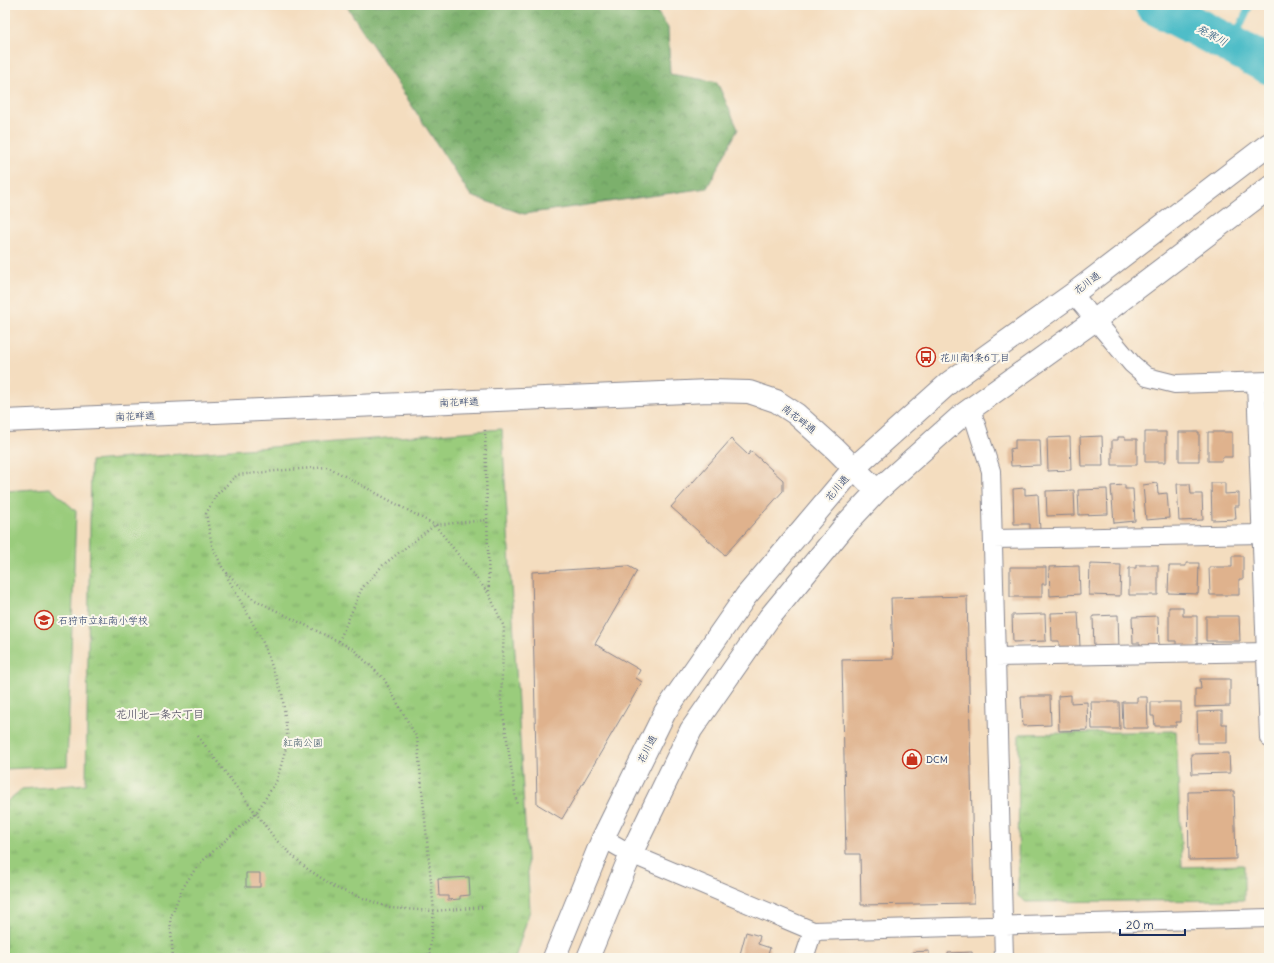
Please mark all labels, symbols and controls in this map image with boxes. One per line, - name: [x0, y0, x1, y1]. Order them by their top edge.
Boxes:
- water label: 発寒川: [1194, 21, 1230, 49]
- street label: 花川通: [1071, 269, 1103, 297]
- bus stop icon: 花川南1条6丁目: [915, 346, 937, 368]
- place label: 花川南1条6丁目: [940, 351, 1010, 364]
- street label: 南花畔通: [439, 395, 479, 409]
- street label: 南花畔通: [779, 402, 819, 436]
- street label: 南花畔通: [115, 409, 155, 423]
- street label: 花川通: [822, 472, 852, 504]
- school or university icon: 石狩市立紅南小学校: [33, 609, 55, 631]
- place label: 石狩市立紅南小学校: [58, 614, 148, 627]
- district label: 花川北一条六丁目: [116, 707, 204, 721]
- street label: 花川通: [634, 733, 660, 765]
- park label: 紅南公園: [283, 736, 323, 749]
- shop icon: DCM: [901, 748, 923, 770]
- place label: DCM: [926, 753, 948, 766]
- scale bar: [1120, 911, 1185, 937]
- text: 20 m: [1126, 917, 1154, 932]

